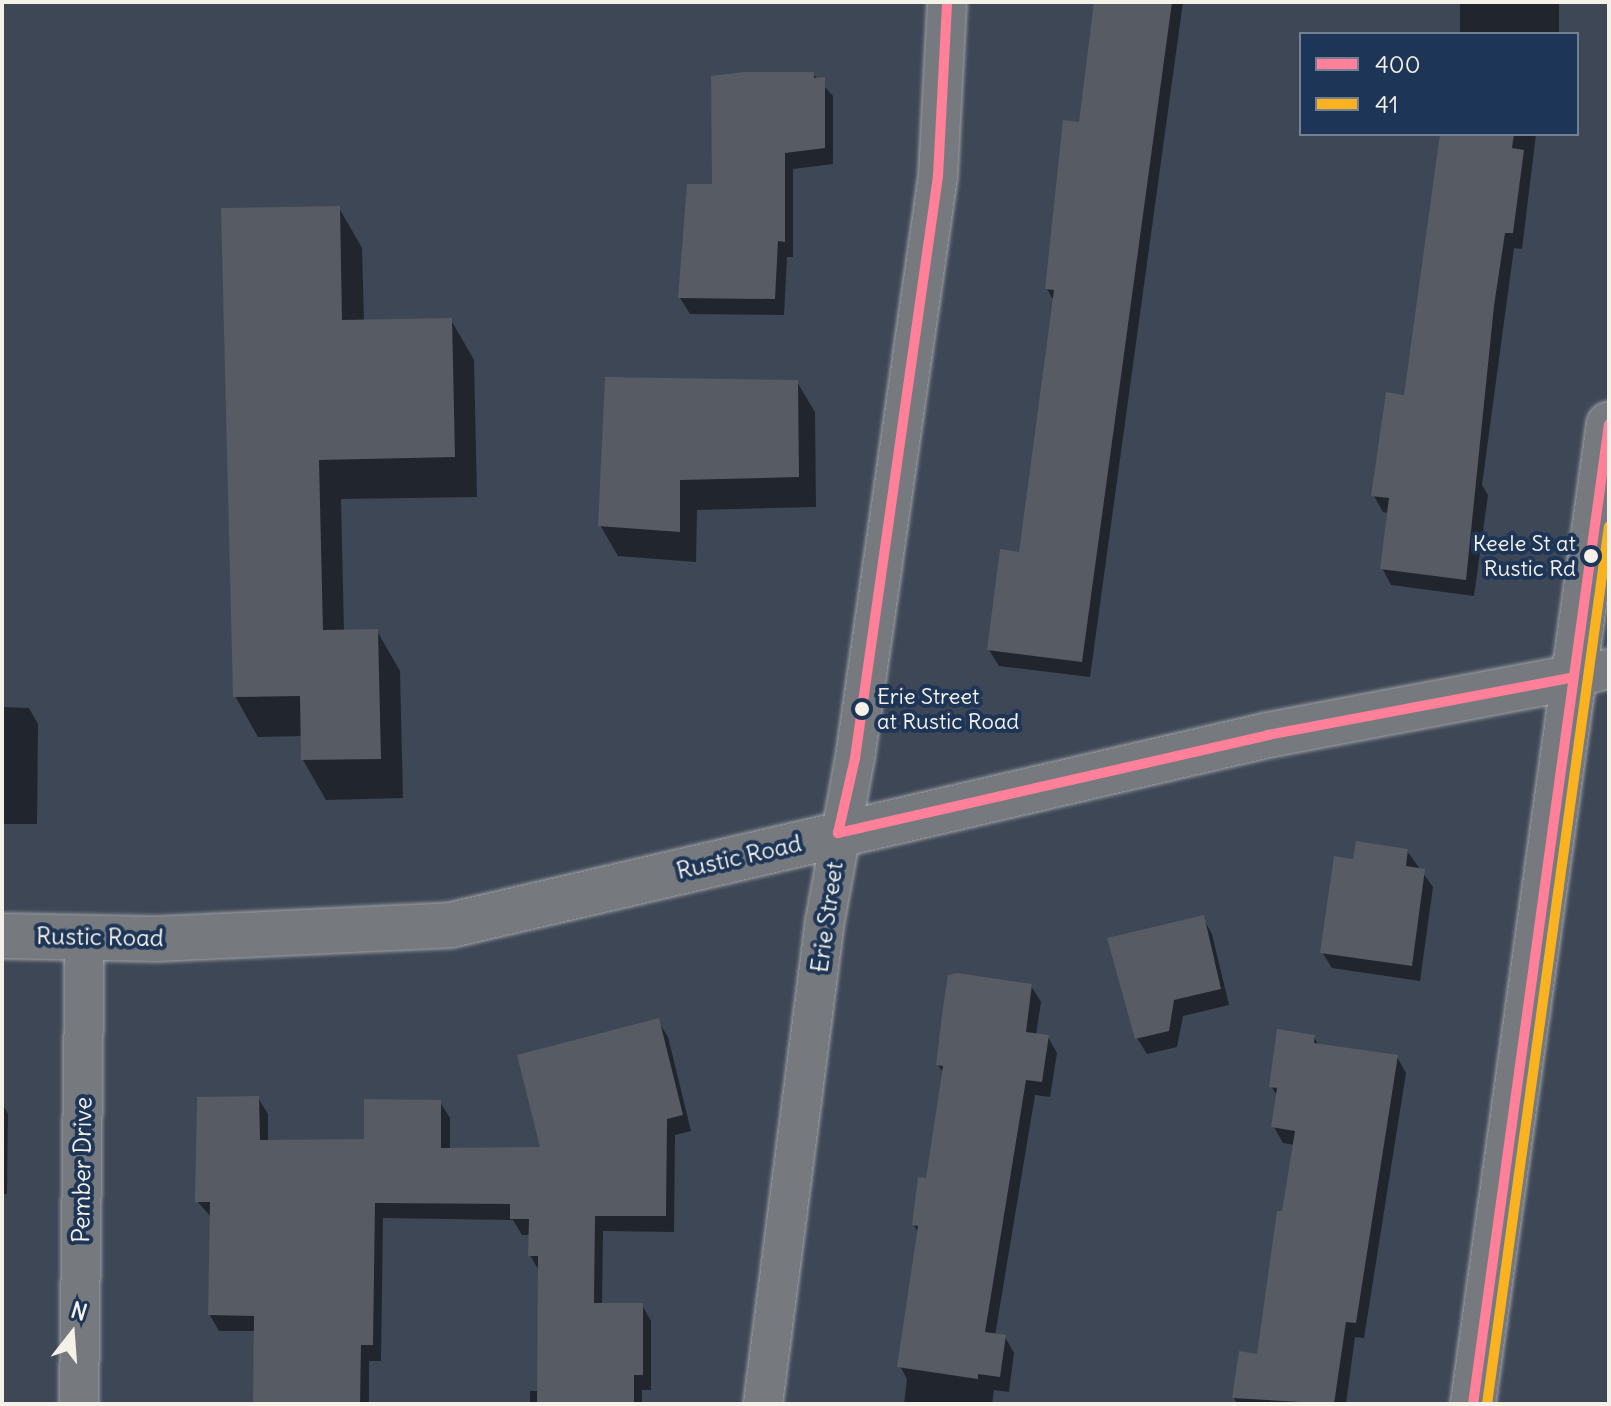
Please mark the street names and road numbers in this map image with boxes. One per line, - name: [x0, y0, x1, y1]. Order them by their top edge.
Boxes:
- street label: Rustic Road: [674, 829, 804, 885]
- street label: Erie Street: [805, 860, 849, 974]
- street label: Rustic Road: [36, 921, 164, 953]
- street label: Pember Drive: [66, 1097, 98, 1243]

